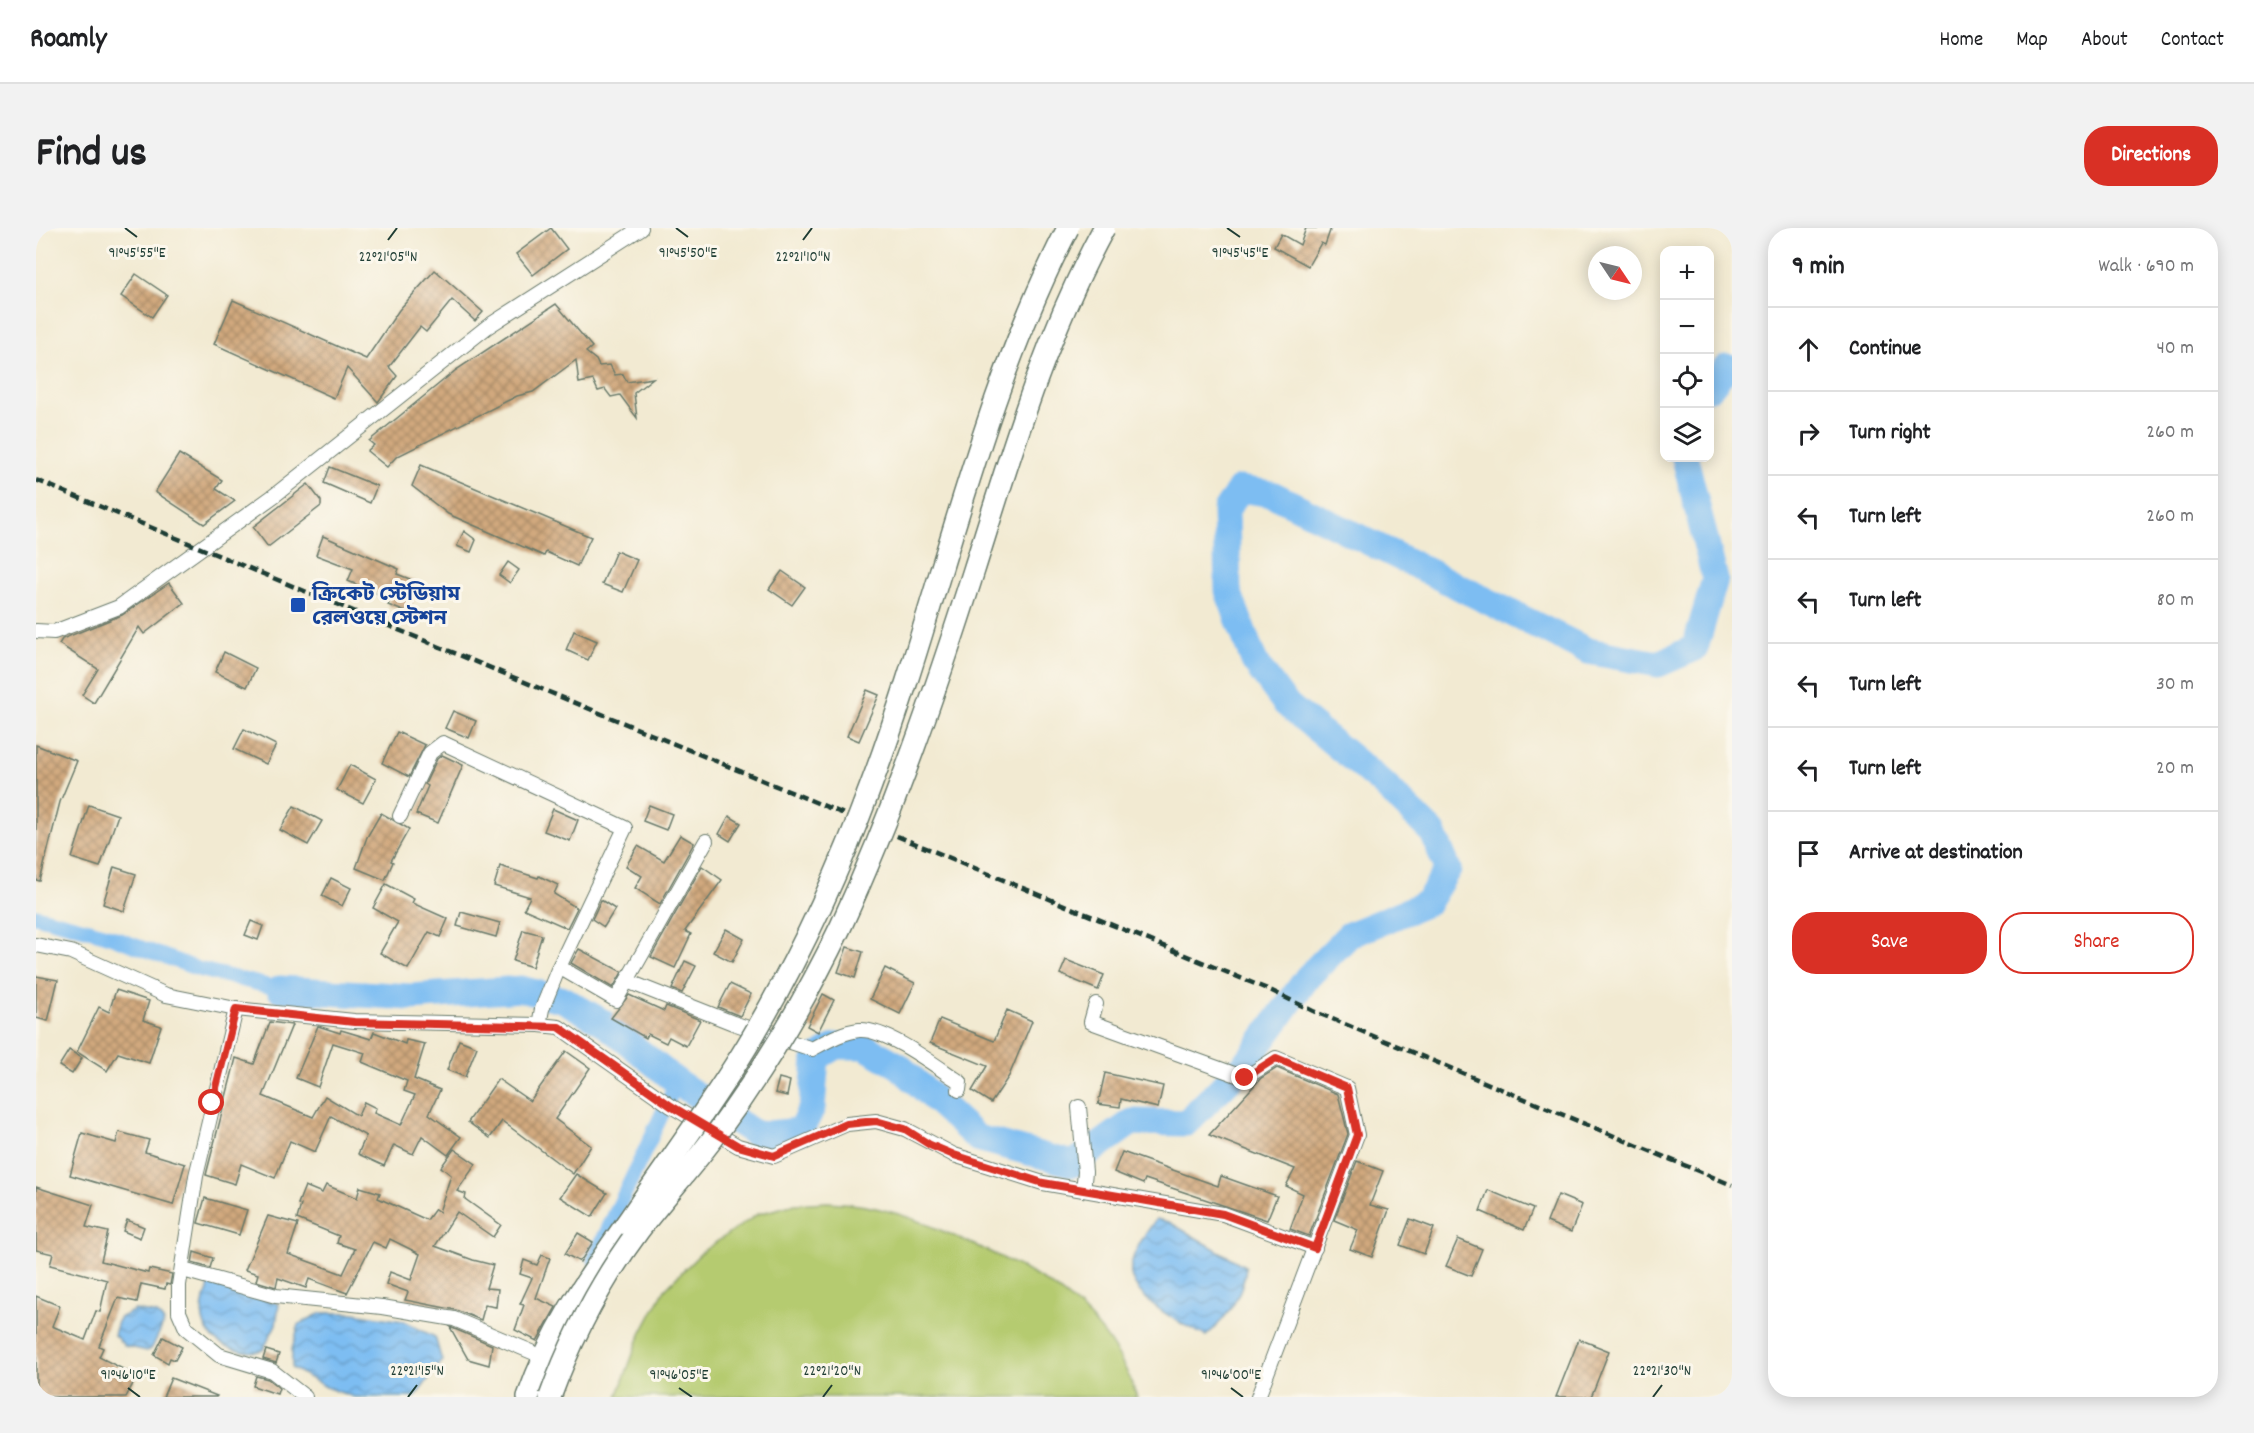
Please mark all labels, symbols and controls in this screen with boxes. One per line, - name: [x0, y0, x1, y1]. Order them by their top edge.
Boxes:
- text: Roamly: [30, 21, 106, 61]
- text: Home: [1939, 26, 1983, 56]
- text: Map: [2016, 26, 2048, 56]
- text: About: [2081, 26, 2128, 56]
- text: Contact: [2161, 26, 2224, 56]
- text: Find us: [36, 126, 147, 186]
- button: Directions: [2084, 126, 2218, 186]
- text: 91°45'55"E: [108, 243, 166, 265]
- text: 91°45'50"E: [659, 243, 717, 265]
- text: 91°45'45"E: [1212, 243, 1268, 265]
- north arrow: [1588, 246, 1642, 300]
- map controls: [1660, 246, 1714, 462]
- button: +: [1660, 246, 1714, 300]
- text: 22°21'05"N: [359, 247, 417, 269]
- text: 22°21'10"N: [776, 247, 830, 269]
- text: 9 min: [1792, 249, 1845, 286]
- text: Walk · 690 m: [2098, 253, 2194, 281]
- button: −: [1660, 300, 1714, 354]
- icon: ahead: [1792, 333, 1825, 366]
- text: Continue: [1849, 334, 1921, 365]
- text: 40 m: [2156, 335, 2194, 363]
- button: locate: [1660, 354, 1714, 408]
- button: layers: [1660, 408, 1714, 462]
- icon: right: [1792, 417, 1825, 450]
- text: Turn right: [1849, 418, 1931, 449]
- text: 260 m: [2146, 419, 2194, 447]
- icon: left: [1792, 501, 1825, 534]
- text: Turn left: [1849, 502, 1921, 533]
- text: 260 m: [2146, 503, 2194, 531]
- place label: ক্রিকেট স্টেডিয়াম রেলওয়ে স্টেশন: [311, 581, 461, 635]
- icon: left: [1792, 585, 1825, 618]
- text: Turn left: [1849, 586, 1921, 617]
- text: 80 m: [2157, 587, 2194, 615]
- marker: ক্রিকেট স্টেডিয়াম রেলওয়ে স্টেশন: [289, 596, 307, 614]
- icon: left: [1792, 669, 1825, 702]
- text: Turn left: [1849, 670, 1921, 701]
- text: 30 m: [2156, 671, 2194, 699]
- icon: left: [1792, 753, 1825, 786]
- text: Turn left: [1849, 754, 1921, 785]
- text: 20 m: [2156, 755, 2194, 783]
- icon: arrive: [1792, 837, 1825, 870]
- text: Arrive at destination: [1849, 838, 2023, 869]
- button: Save: [1792, 912, 1987, 974]
- button: Share: [1999, 912, 2194, 974]
- route end: [1231, 1064, 1257, 1090]
- route start: [198, 1089, 224, 1115]
- text: 22°21'15"N: [390, 1361, 444, 1383]
- text: 22°21'20"N: [803, 1361, 861, 1383]
- text: 22°21'30"N: [1633, 1361, 1691, 1383]
- text: 91°46'10"E: [100, 1365, 156, 1387]
- text: 91°46'05"E: [650, 1365, 709, 1387]
- text: 91°46'00"E: [1201, 1365, 1261, 1387]

